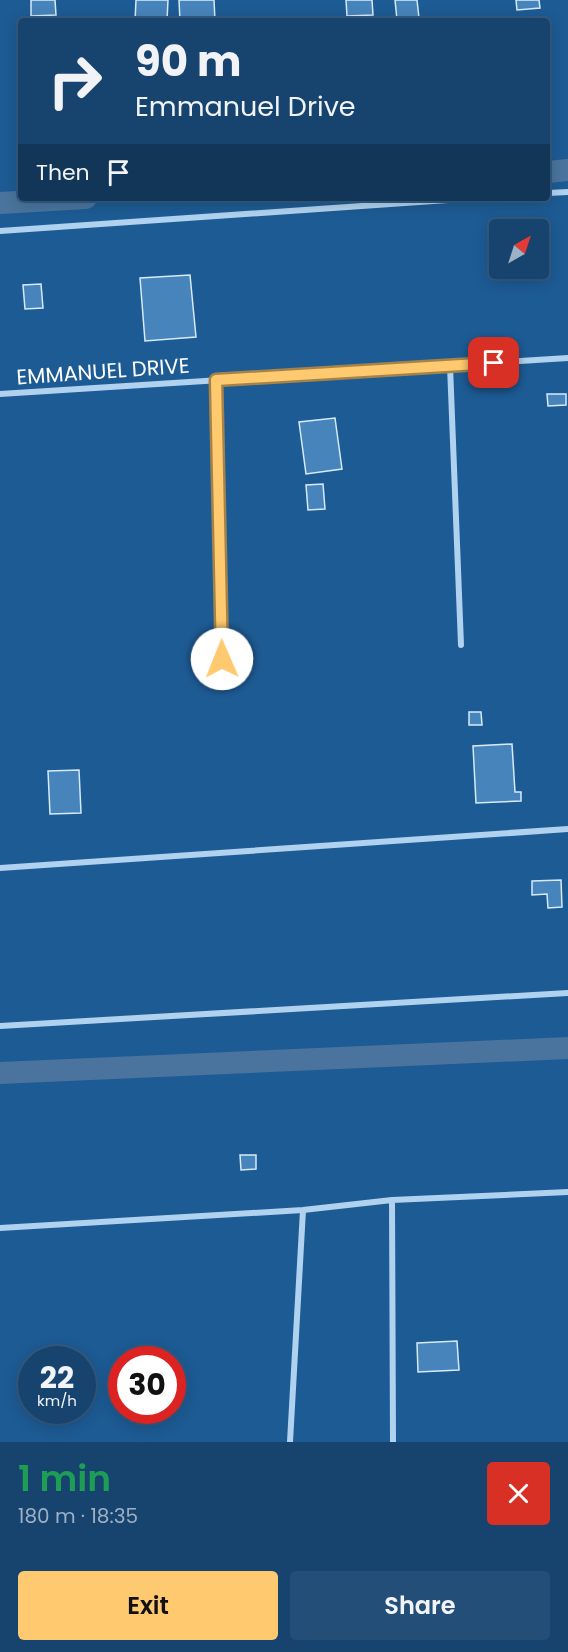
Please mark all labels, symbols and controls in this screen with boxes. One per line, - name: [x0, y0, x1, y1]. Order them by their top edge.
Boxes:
- text: 90 m: [135, 32, 242, 91]
- icon: right: [36, 42, 114, 120]
- text: Emmanuel Drive: [135, 88, 356, 125]
- icon: arrive: [102, 156, 135, 189]
- text: Then: [36, 157, 90, 188]
- north arrow: [489, 219, 549, 279]
- map controls: [489, 219, 549, 279]
- pin: [468, 337, 519, 388]
- icon: arrive: [477, 346, 510, 379]
- street label: EMMANUEL DRIVE: [16, 350, 190, 392]
- position arrow: [190, 627, 254, 691]
- speed limit sign: 30: [108, 1346, 186, 1424]
- text: 22: [40, 1356, 74, 1399]
- text: km/h: [37, 1390, 77, 1411]
- text: 1 min: [18, 1453, 111, 1504]
- button: close: [487, 1462, 550, 1525]
- text: 180 m · 18:35: [18, 1502, 138, 1530]
- button: Exit: [18, 1571, 278, 1640]
- button: Share: [290, 1571, 550, 1640]

